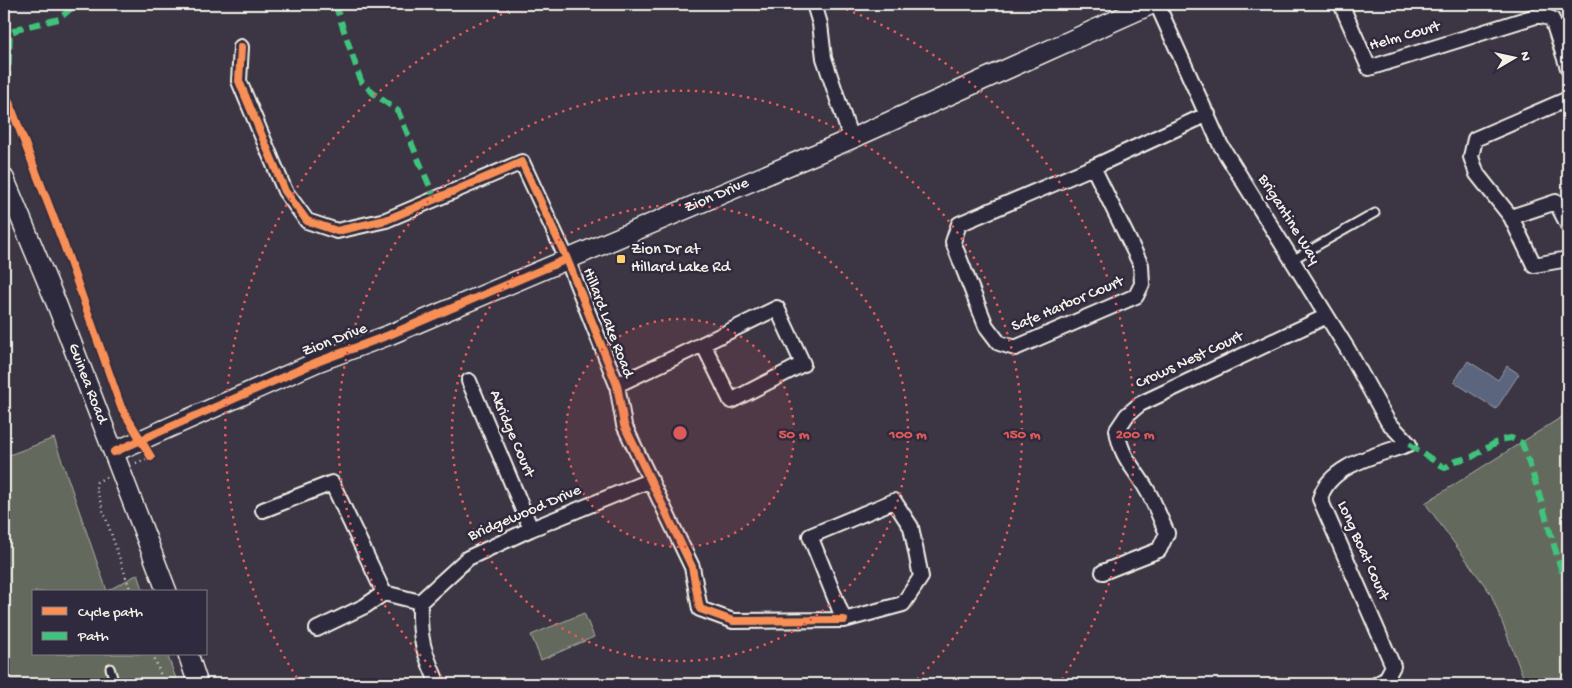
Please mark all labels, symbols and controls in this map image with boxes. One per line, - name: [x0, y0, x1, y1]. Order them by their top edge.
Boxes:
- street label: Helm Court: [1367, 17, 1444, 56]
- north arrow: [1490, 32, 1540, 82]
- text: N: [1515, 51, 1533, 62]
- street label: Brigantine Way: [1252, 170, 1323, 269]
- street label: Zion Drive: [682, 174, 753, 218]
- place label: Zion Dr at Hillard Lake Rd: [631, 241, 732, 278]
- marker: Zion Dr at Hillard Lake Rd: [615, 253, 627, 265]
- street label: Hillard Lake Road: [577, 265, 637, 382]
- street label: Safe Harbor Court: [1009, 272, 1128, 337]
- street label: Zion Drive: [300, 320, 371, 362]
- street label: Crows Nest Court: [1133, 327, 1248, 394]
- street label: Guinea Road: [63, 341, 112, 428]
- street label: Akridge Court: [484, 388, 538, 482]
- centre of rings: [671, 424, 689, 442]
- text: 50 m: [779, 426, 810, 444]
- text: 100 m: [888, 426, 927, 444]
- text: 150 m: [1003, 426, 1041, 444]
- text: 200 m: [1116, 426, 1155, 444]
- street label: Bridgewood Drive: [465, 481, 585, 547]
- street label: Long Boat Court: [1332, 498, 1393, 605]
- legend: [32, 590, 208, 656]
- text: Cycle path: [78, 604, 143, 622]
- text: Path: [77, 628, 109, 646]

